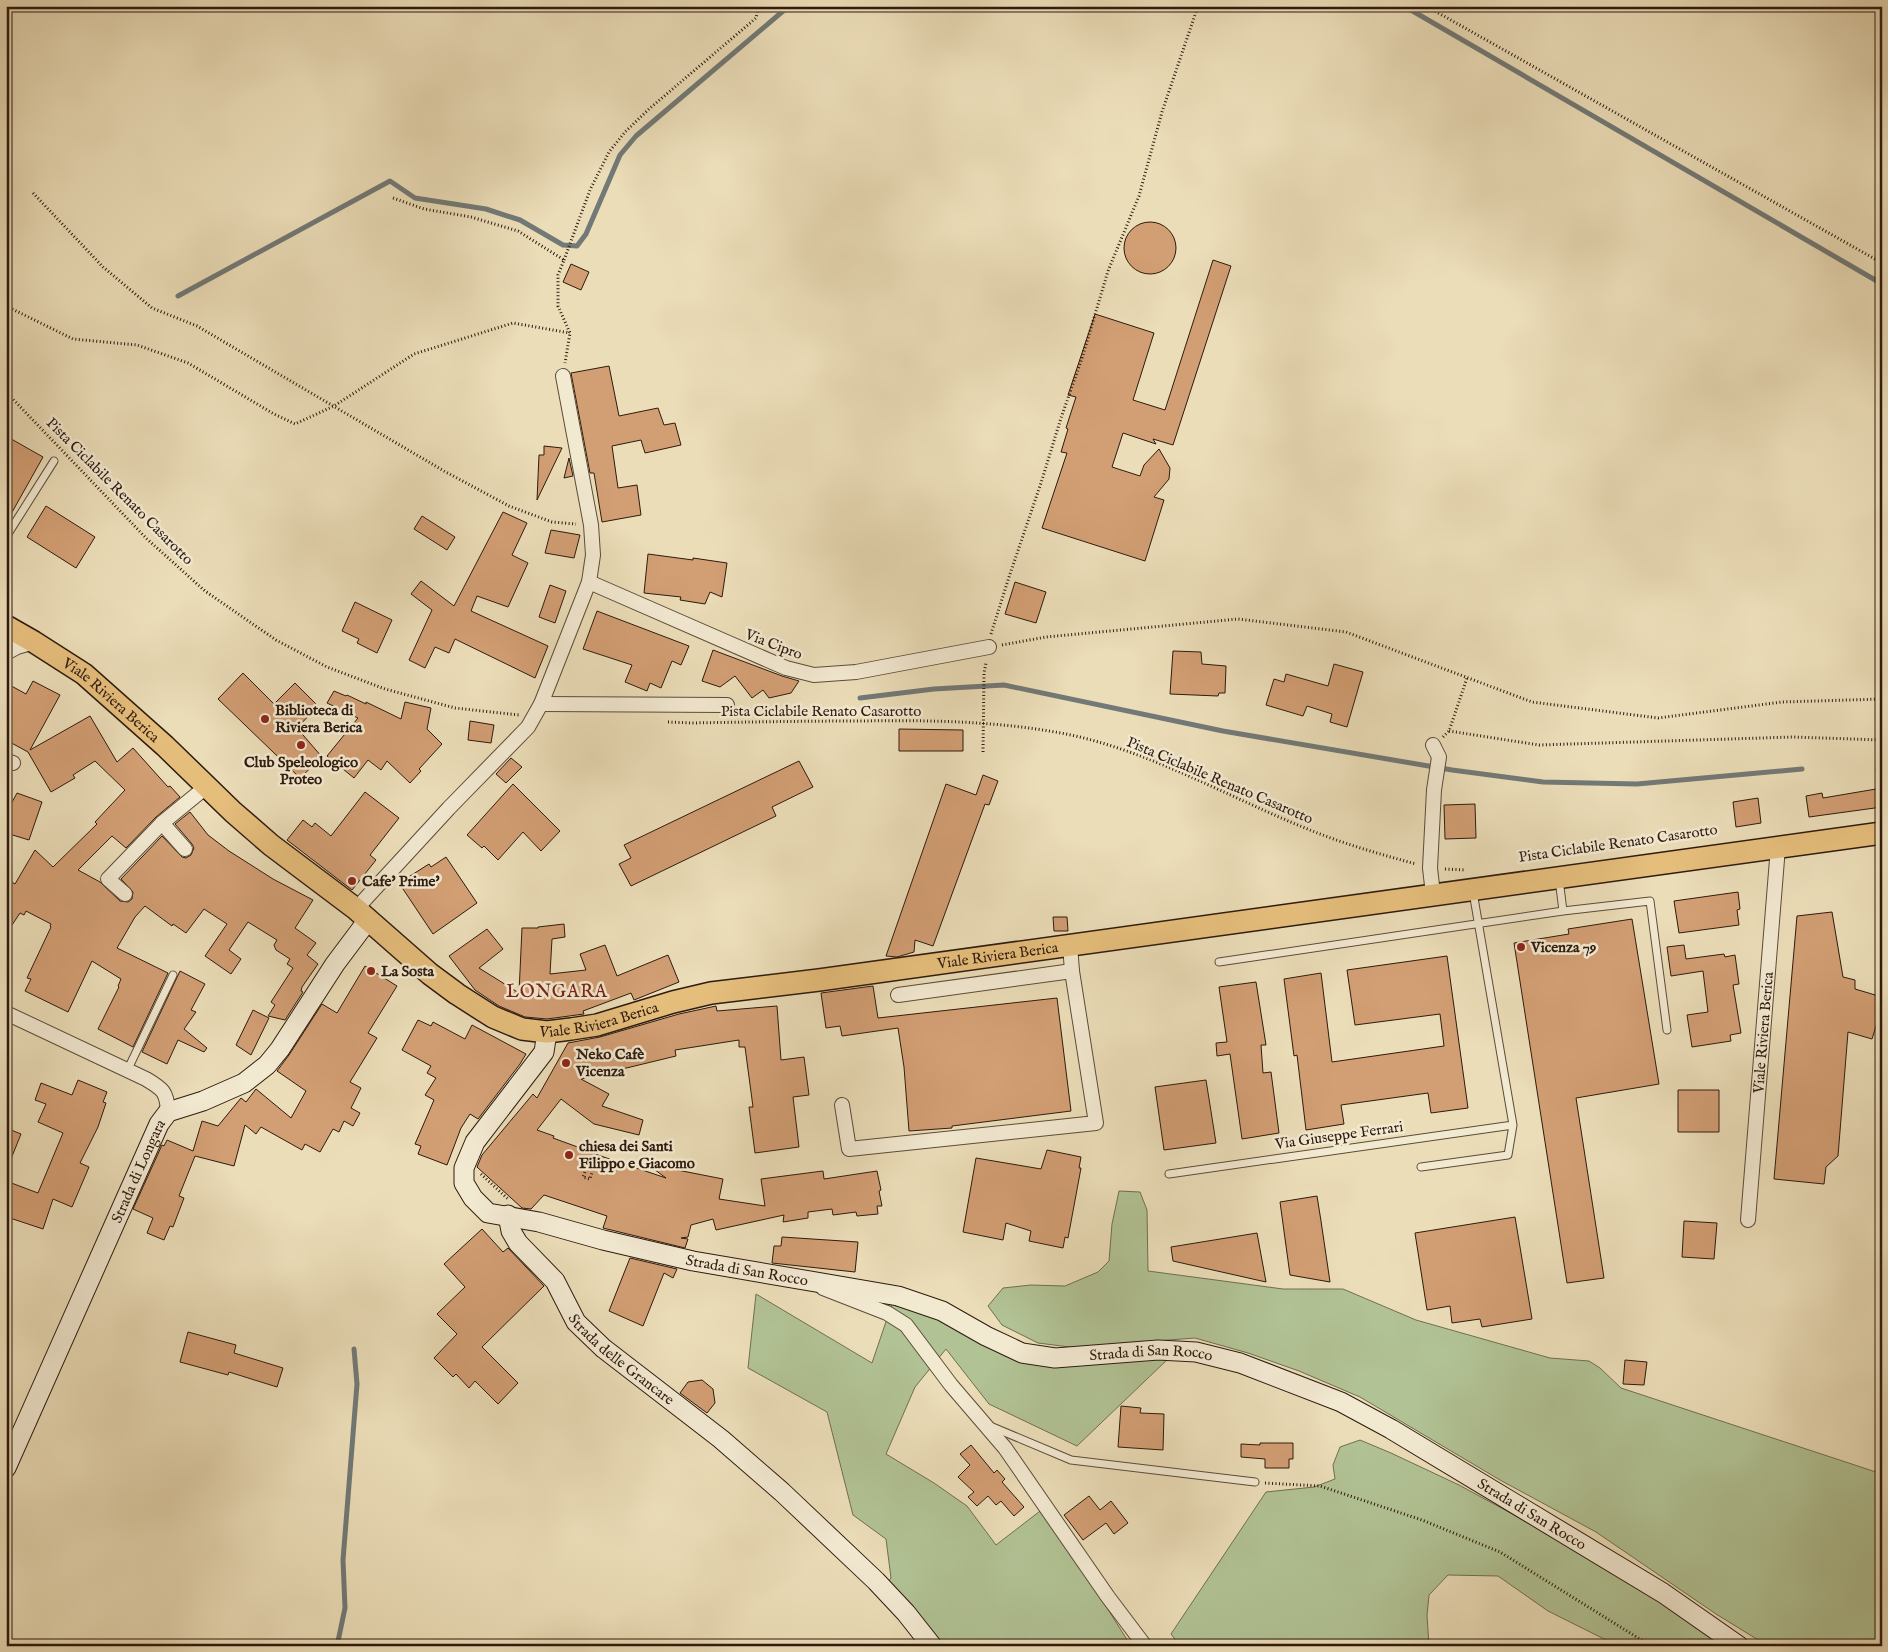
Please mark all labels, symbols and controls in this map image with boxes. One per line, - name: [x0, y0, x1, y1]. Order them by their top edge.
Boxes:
- street label: Pista Ciclabile Renato Casarotto: [42, 414, 197, 569]
- street label: Via Cipro: [742, 625, 805, 664]
- street label: Viale Riviera Berica: [58, 653, 164, 747]
- place label: Biblioteca di Riviera Berica: [275, 701, 363, 737]
- street label: Pista Ciclabile Renato Casarotto: [721, 702, 921, 721]
- marker: Biblioteca di Riviera Berica: [259, 713, 271, 725]
- street label: Pista Ciclabile Renato Casarotto: [1124, 732, 1316, 828]
- marker: Club Speleologico Proteo: [295, 739, 307, 751]
- place label: Club Speleologico Proteo: [244, 753, 358, 789]
- street label: Pista Ciclabile Renato Casarotto: [1517, 820, 1719, 867]
- place label: Cafe' Prime': [362, 872, 440, 891]
- marker: Cafe' Prime': [346, 875, 358, 887]
- street label: Viale Riviera Berica: [935, 938, 1060, 974]
- place label: Vicenza 79: [1530, 938, 1597, 957]
- marker: Vicenza 79: [1515, 941, 1527, 953]
- place label: La Sosta: [381, 962, 435, 981]
- marker: La Sosta: [365, 965, 377, 977]
- street label: Viale Riviera Berica: [1749, 971, 1778, 1095]
- district label: LONGARA: [506, 981, 608, 1004]
- street label: Viale Riviera Berica: [537, 998, 661, 1042]
- place label: Neko Cafè Vicenza: [575, 1045, 644, 1081]
- marker: Neko Cafè Vicenza: [560, 1057, 572, 1069]
- street label: Strada di Longara: [107, 1115, 170, 1226]
- street label: Via Giuseppe Ferrari: [1273, 1117, 1404, 1154]
- place label: chiesa dei Santi Filippo e Giacomo: [579, 1137, 695, 1173]
- marker: chiesa dei Santi Filippo e Giacomo: [563, 1149, 575, 1161]
- street label: Strada di San Rocco: [684, 1251, 810, 1290]
- street label: Strada delle Grancare: [564, 1311, 678, 1410]
- street label: Strada di San Rocco: [1089, 1341, 1215, 1366]
- street label: Strada di San Rocco: [1474, 1474, 1590, 1555]

